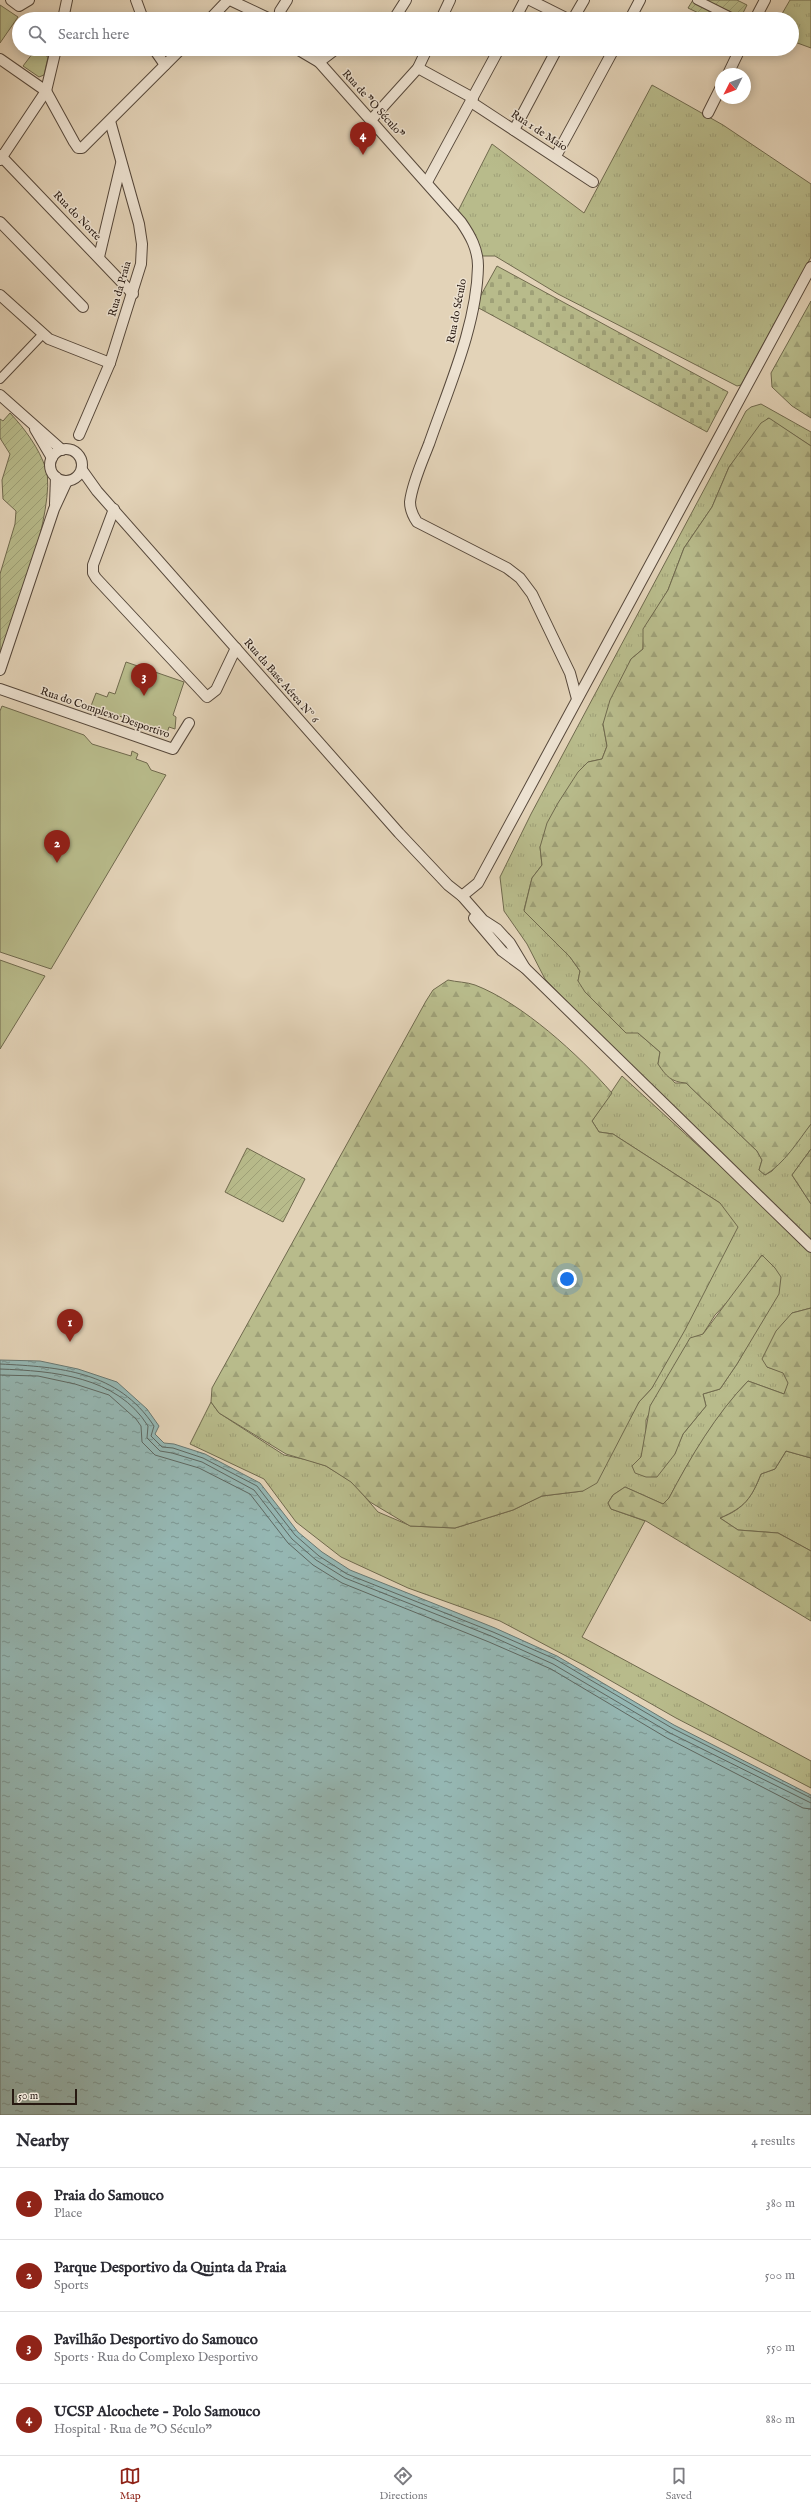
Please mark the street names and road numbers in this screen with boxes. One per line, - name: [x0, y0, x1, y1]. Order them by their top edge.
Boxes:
- street label: Rua de "O Século": [339, 67, 408, 141]
- street label: Rua 1 de Maio: [508, 107, 570, 155]
- street label: Rua do Norte: [50, 188, 104, 244]
- street label: Rua da Praia: [105, 259, 135, 318]
- street label: Rua do Século: [444, 278, 470, 344]
- street label: Rua da Base Aérea Nº 6: [240, 636, 322, 726]
- street label: Rua do Complexo Desportivo: [38, 684, 172, 742]

